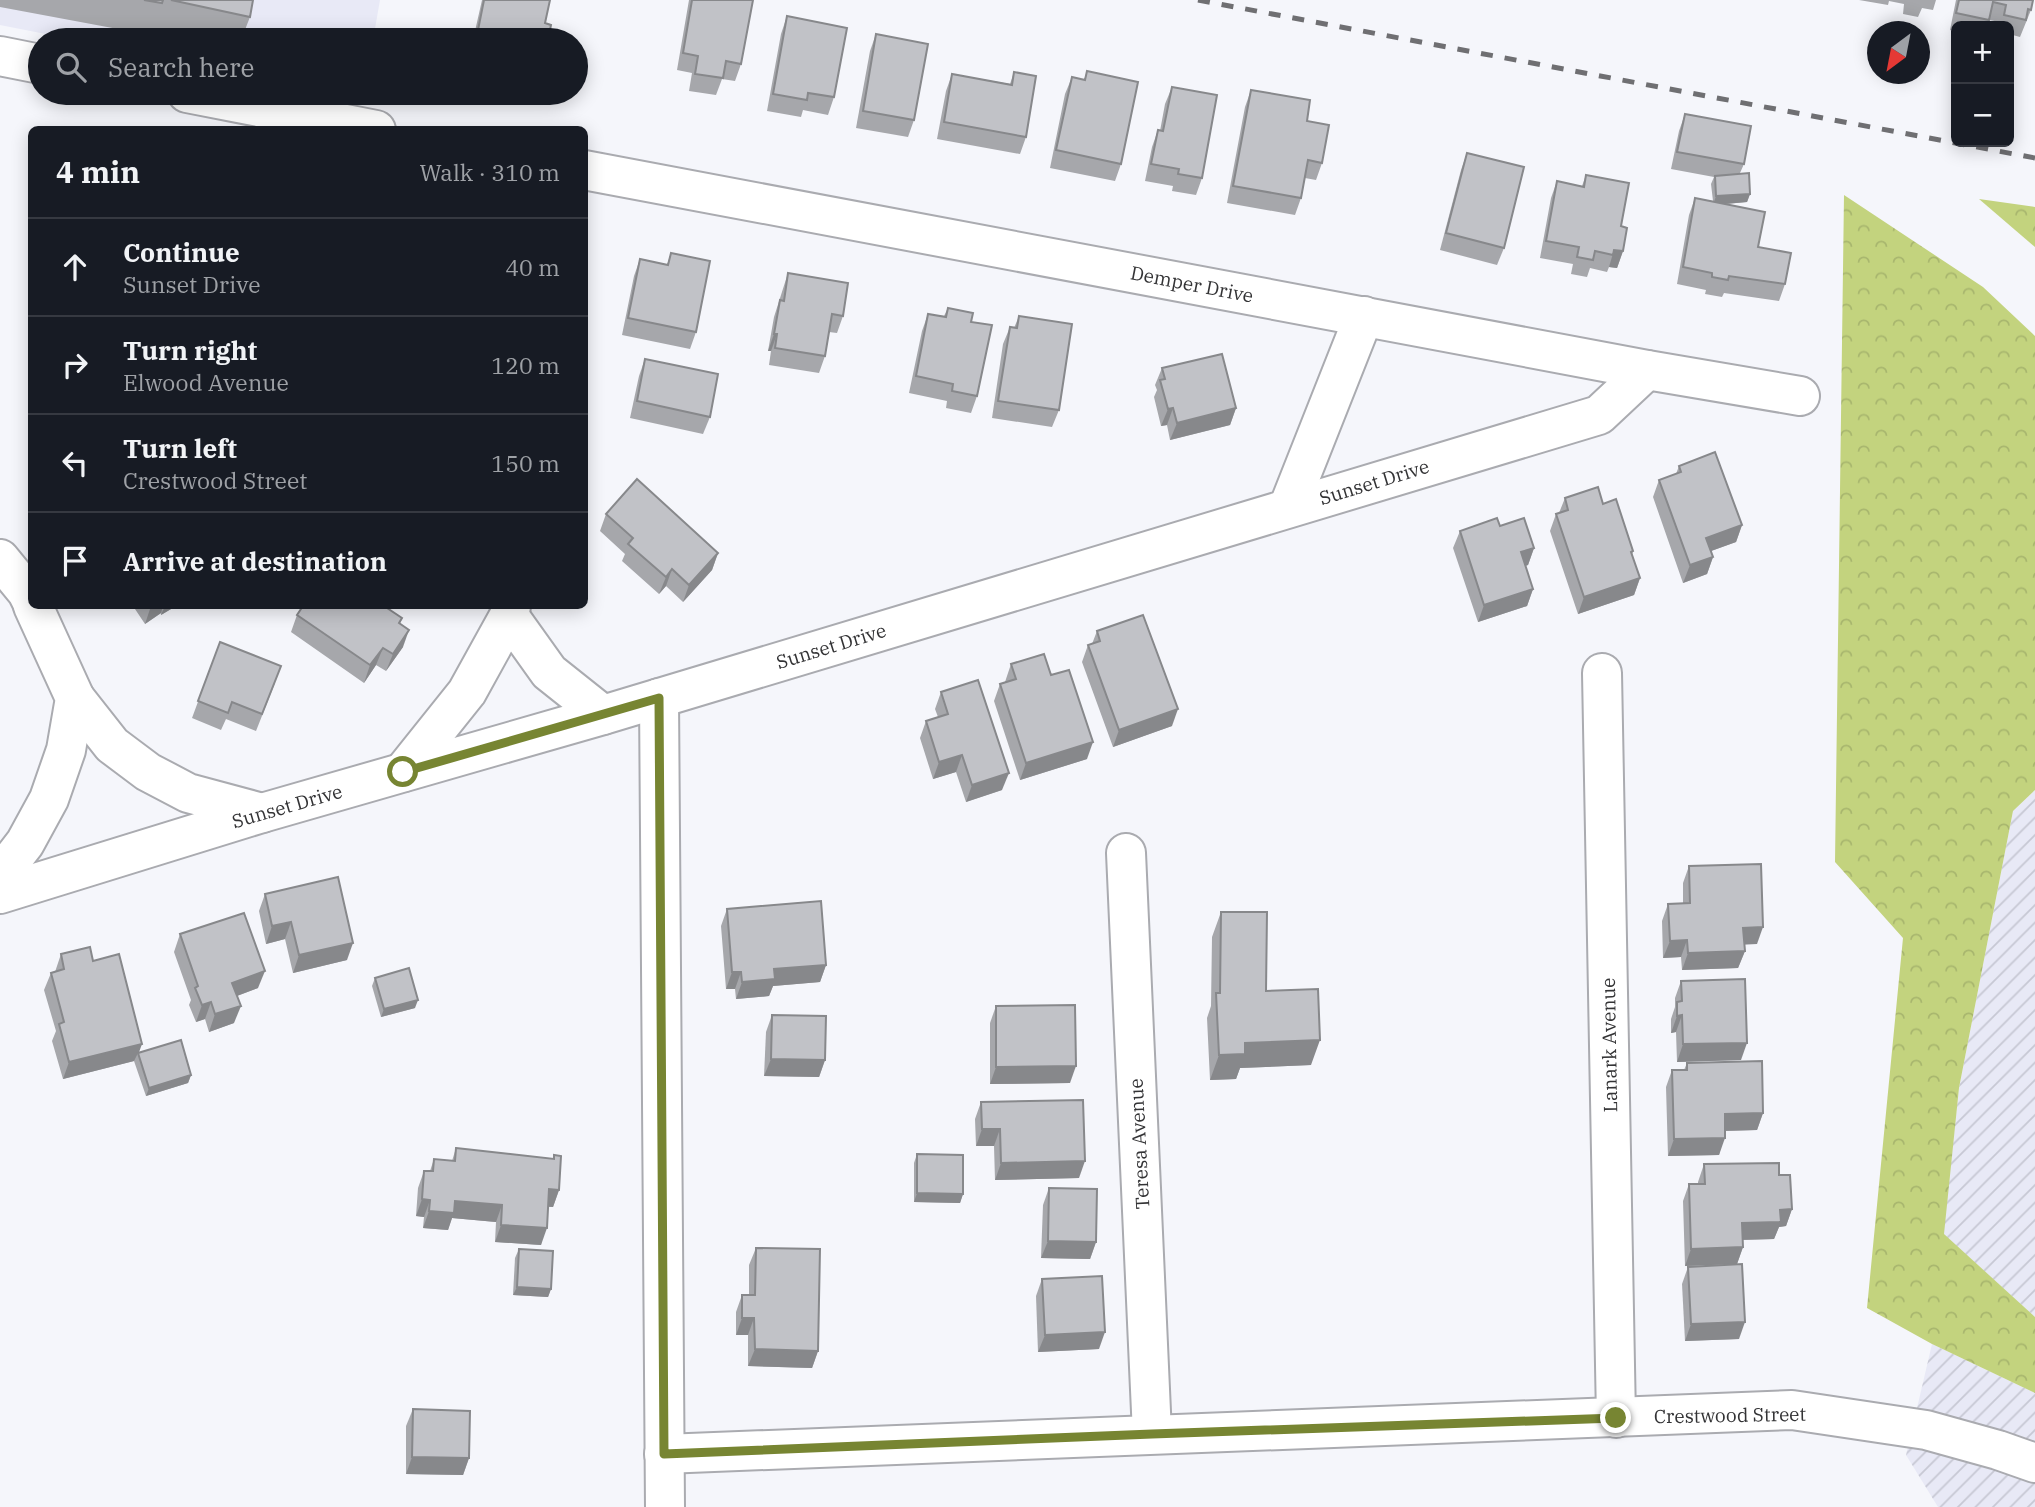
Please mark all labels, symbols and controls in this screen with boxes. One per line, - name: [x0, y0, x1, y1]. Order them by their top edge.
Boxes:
- north arrow: [1867, 21, 1930, 84]
- map controls: [1951, 21, 2014, 147]
- button: +: [1951, 21, 2014, 84]
- search box: [28, 28, 588, 105]
- icon: search: [52, 48, 90, 86]
- text: Search here: [108, 50, 254, 84]
- button: −: [1951, 84, 2014, 147]
- text: 4 min: [56, 152, 140, 191]
- text: Walk · 310 m: [419, 157, 560, 187]
- text: Continue: [123, 235, 240, 269]
- icon: ahead: [56, 248, 94, 286]
- text: 40 m: [505, 252, 560, 282]
- street label: Demper Drive: [1129, 260, 1255, 308]
- text: Sunset Drive: [123, 269, 261, 299]
- text: Turn right: [123, 333, 257, 367]
- icon: right: [56, 346, 94, 384]
- text: 120 m: [491, 350, 560, 380]
- text: Elwood Avenue: [123, 367, 289, 397]
- text: Turn left: [123, 431, 237, 465]
- icon: left: [56, 444, 94, 482]
- text: 150 m: [491, 448, 560, 478]
- street label: Sunset Drive: [1316, 454, 1432, 510]
- text: Crestwood Street: [123, 465, 307, 495]
- icon: arrive: [56, 542, 94, 580]
- text: Arrive at destination: [123, 544, 387, 578]
- street label: Sunset Drive: [773, 618, 889, 674]
- route start: [387, 756, 418, 787]
- street label: Sunset Drive: [229, 779, 345, 833]
- street label: Lanark Avenue: [1596, 977, 1622, 1113]
- street label: Teresa Avenue: [1124, 1078, 1154, 1210]
- route end: [1600, 1402, 1631, 1433]
- street label: Crestwood Street: [1654, 1402, 1807, 1428]

